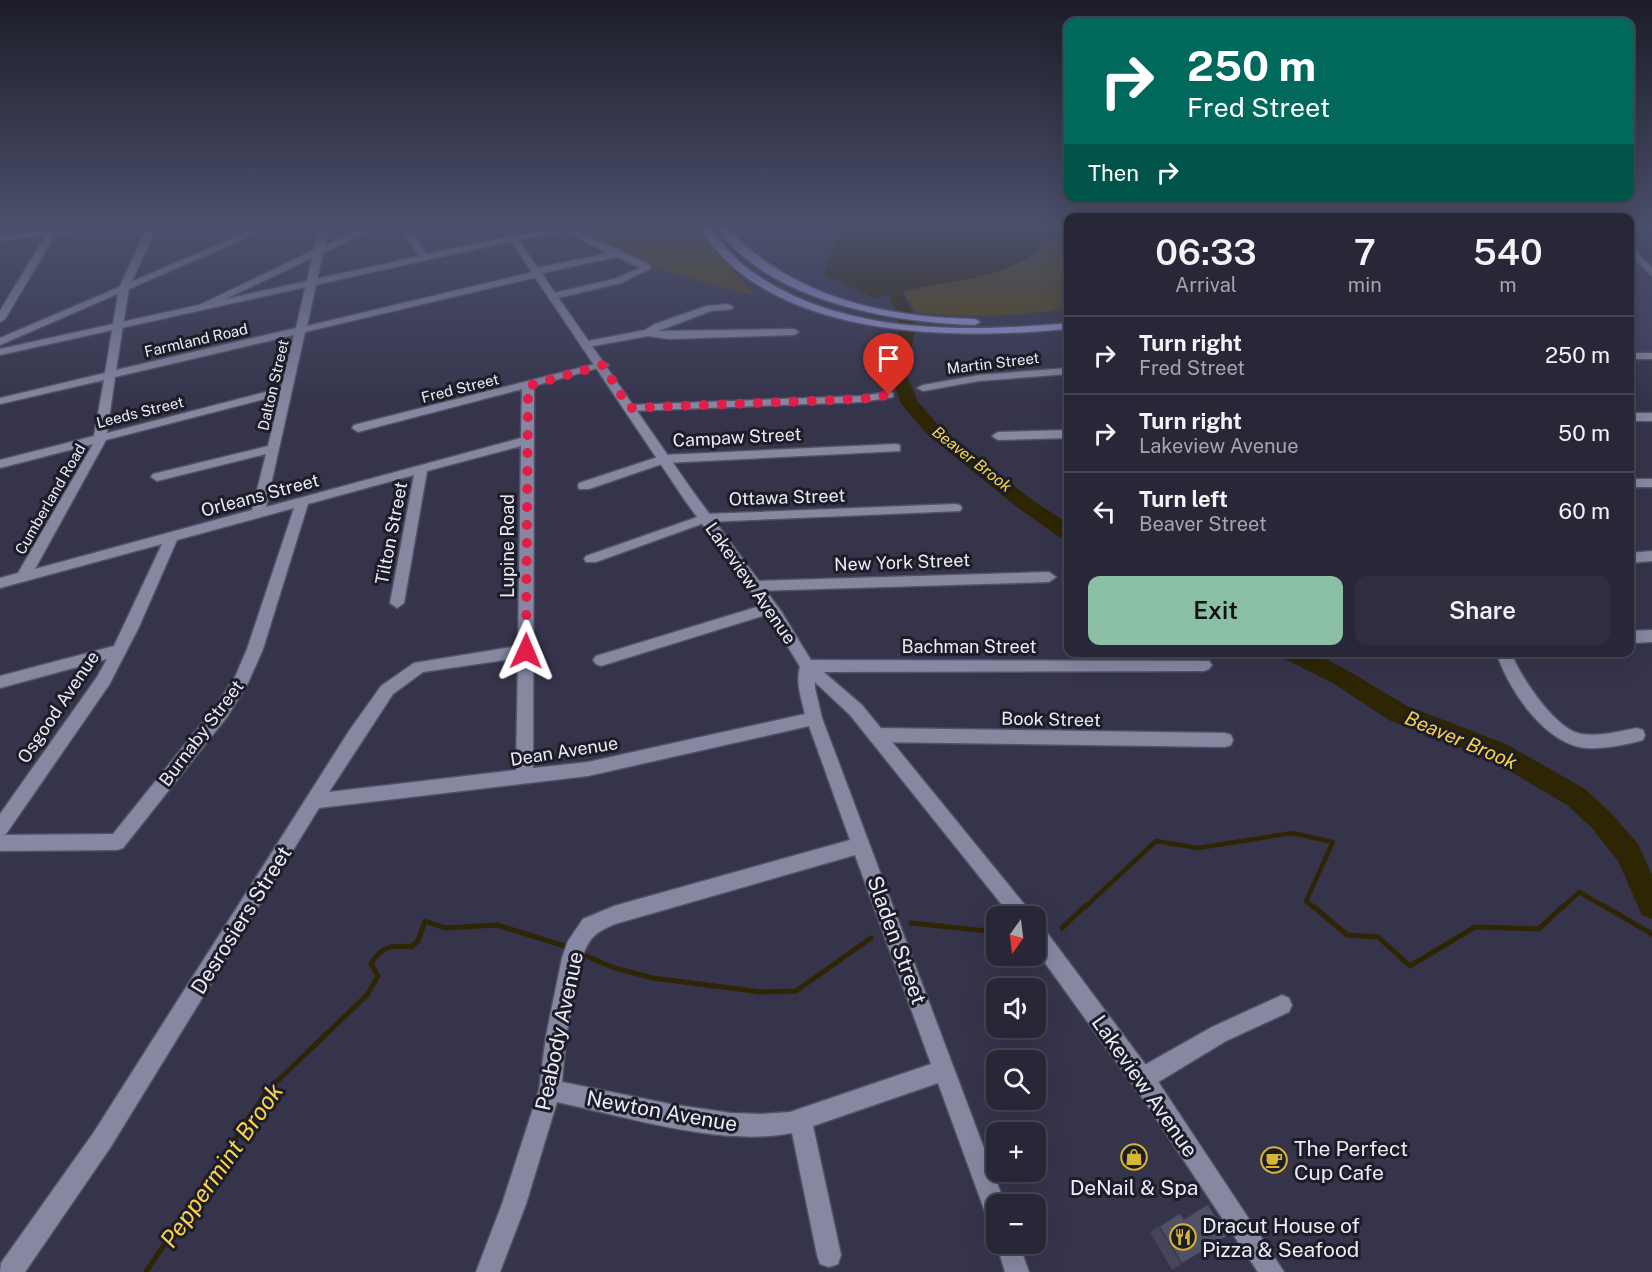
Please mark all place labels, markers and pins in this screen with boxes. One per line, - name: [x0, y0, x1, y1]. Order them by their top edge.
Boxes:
- pin: [863, 333, 914, 395]
- place label: The Perfect Cup Cafe: [1294, 1136, 1408, 1185]
- shop icon: DeNail & Spa: [1119, 1142, 1149, 1172]
- cafe icon: The Perfect Cup Cafe: [1259, 1145, 1289, 1175]
- place label: DeNail & Spa: [1070, 1175, 1198, 1200]
- place label: Dracut House of Pizza & Seafood: [1202, 1213, 1360, 1262]
- restaurant icon: Dracut House of Pizza & Seafood: [1168, 1222, 1198, 1252]

